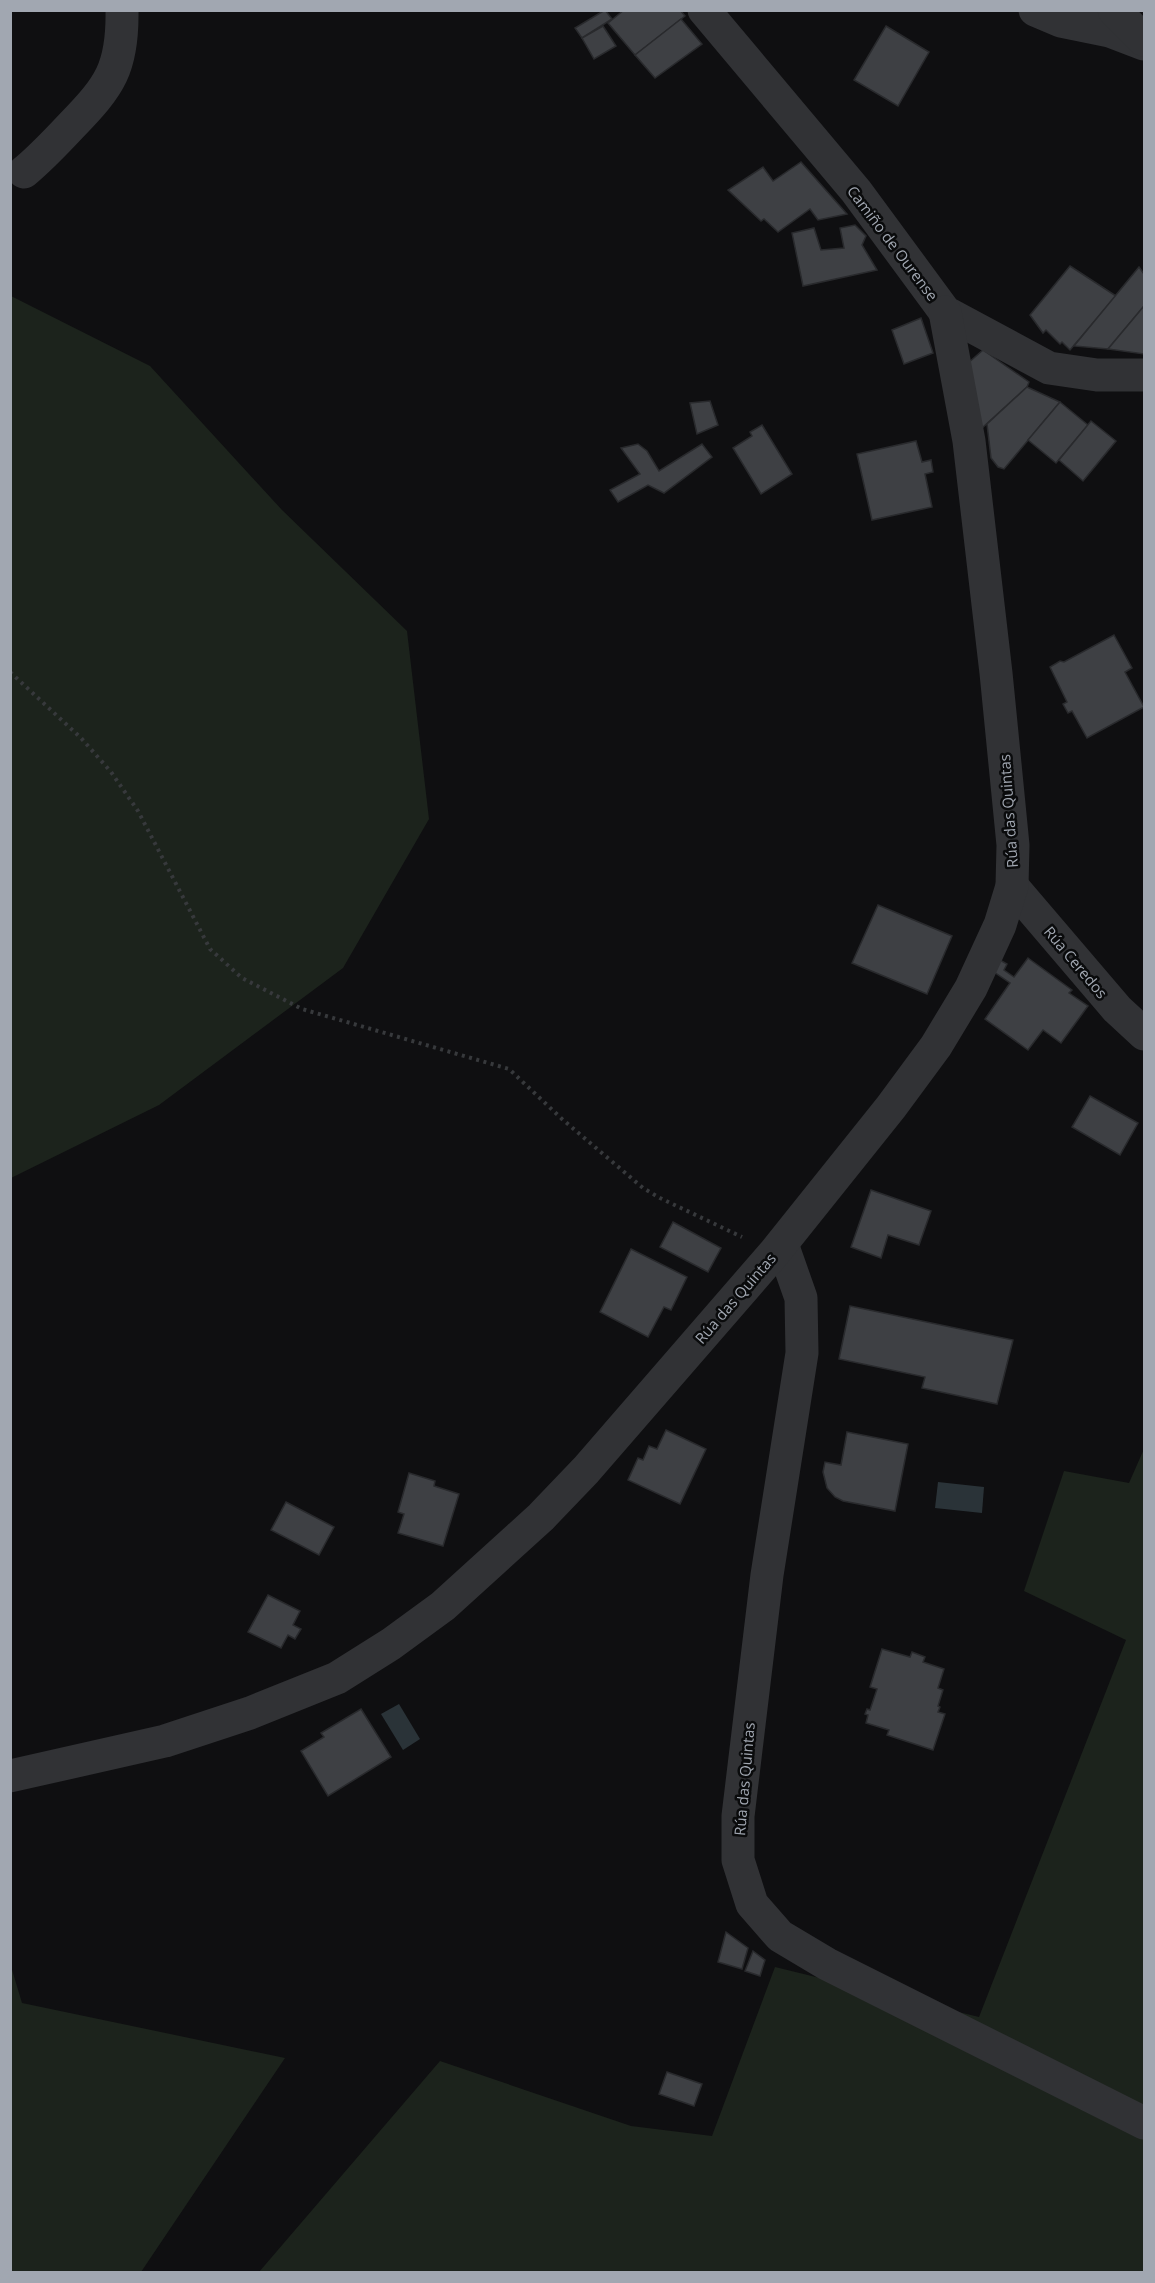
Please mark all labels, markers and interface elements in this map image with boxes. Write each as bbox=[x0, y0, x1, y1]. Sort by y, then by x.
street label: Camiño de Ourense bbox=[843, 181, 943, 305]
street label: Rúa das Quintas bbox=[994, 753, 1022, 869]
street label: Rúa Ceredos bbox=[1040, 922, 1112, 1002]
street label: Rúa das Quintas bbox=[690, 1248, 780, 1348]
street label: Rúa das Quintas bbox=[729, 1721, 759, 1837]

